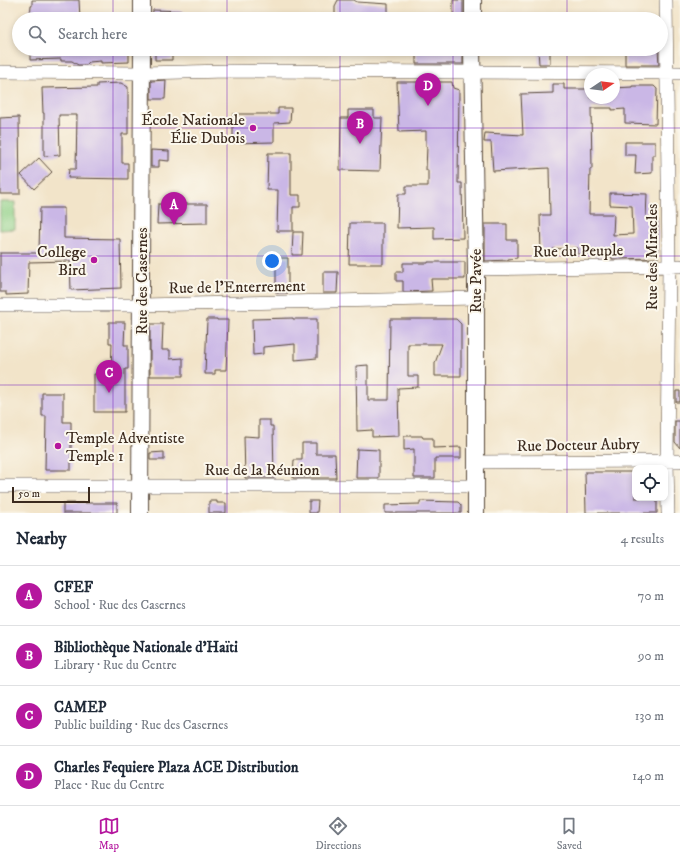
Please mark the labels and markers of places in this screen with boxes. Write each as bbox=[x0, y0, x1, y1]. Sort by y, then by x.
pin: D bbox=[415, 73, 441, 106]
place label: École Nationale Élie Dubois bbox=[141, 110, 245, 148]
pin: B bbox=[347, 111, 373, 144]
marker: École Nationale Élie Dubois bbox=[248, 123, 258, 133]
pin: A bbox=[161, 192, 187, 225]
place label: College Bird bbox=[37, 242, 86, 280]
marker: College Bird bbox=[89, 255, 99, 265]
pin: C bbox=[96, 360, 122, 393]
place label: Temple Adventiste Temple 1 bbox=[66, 428, 185, 466]
marker: Temple Adventiste Temple 1 bbox=[53, 441, 63, 451]

